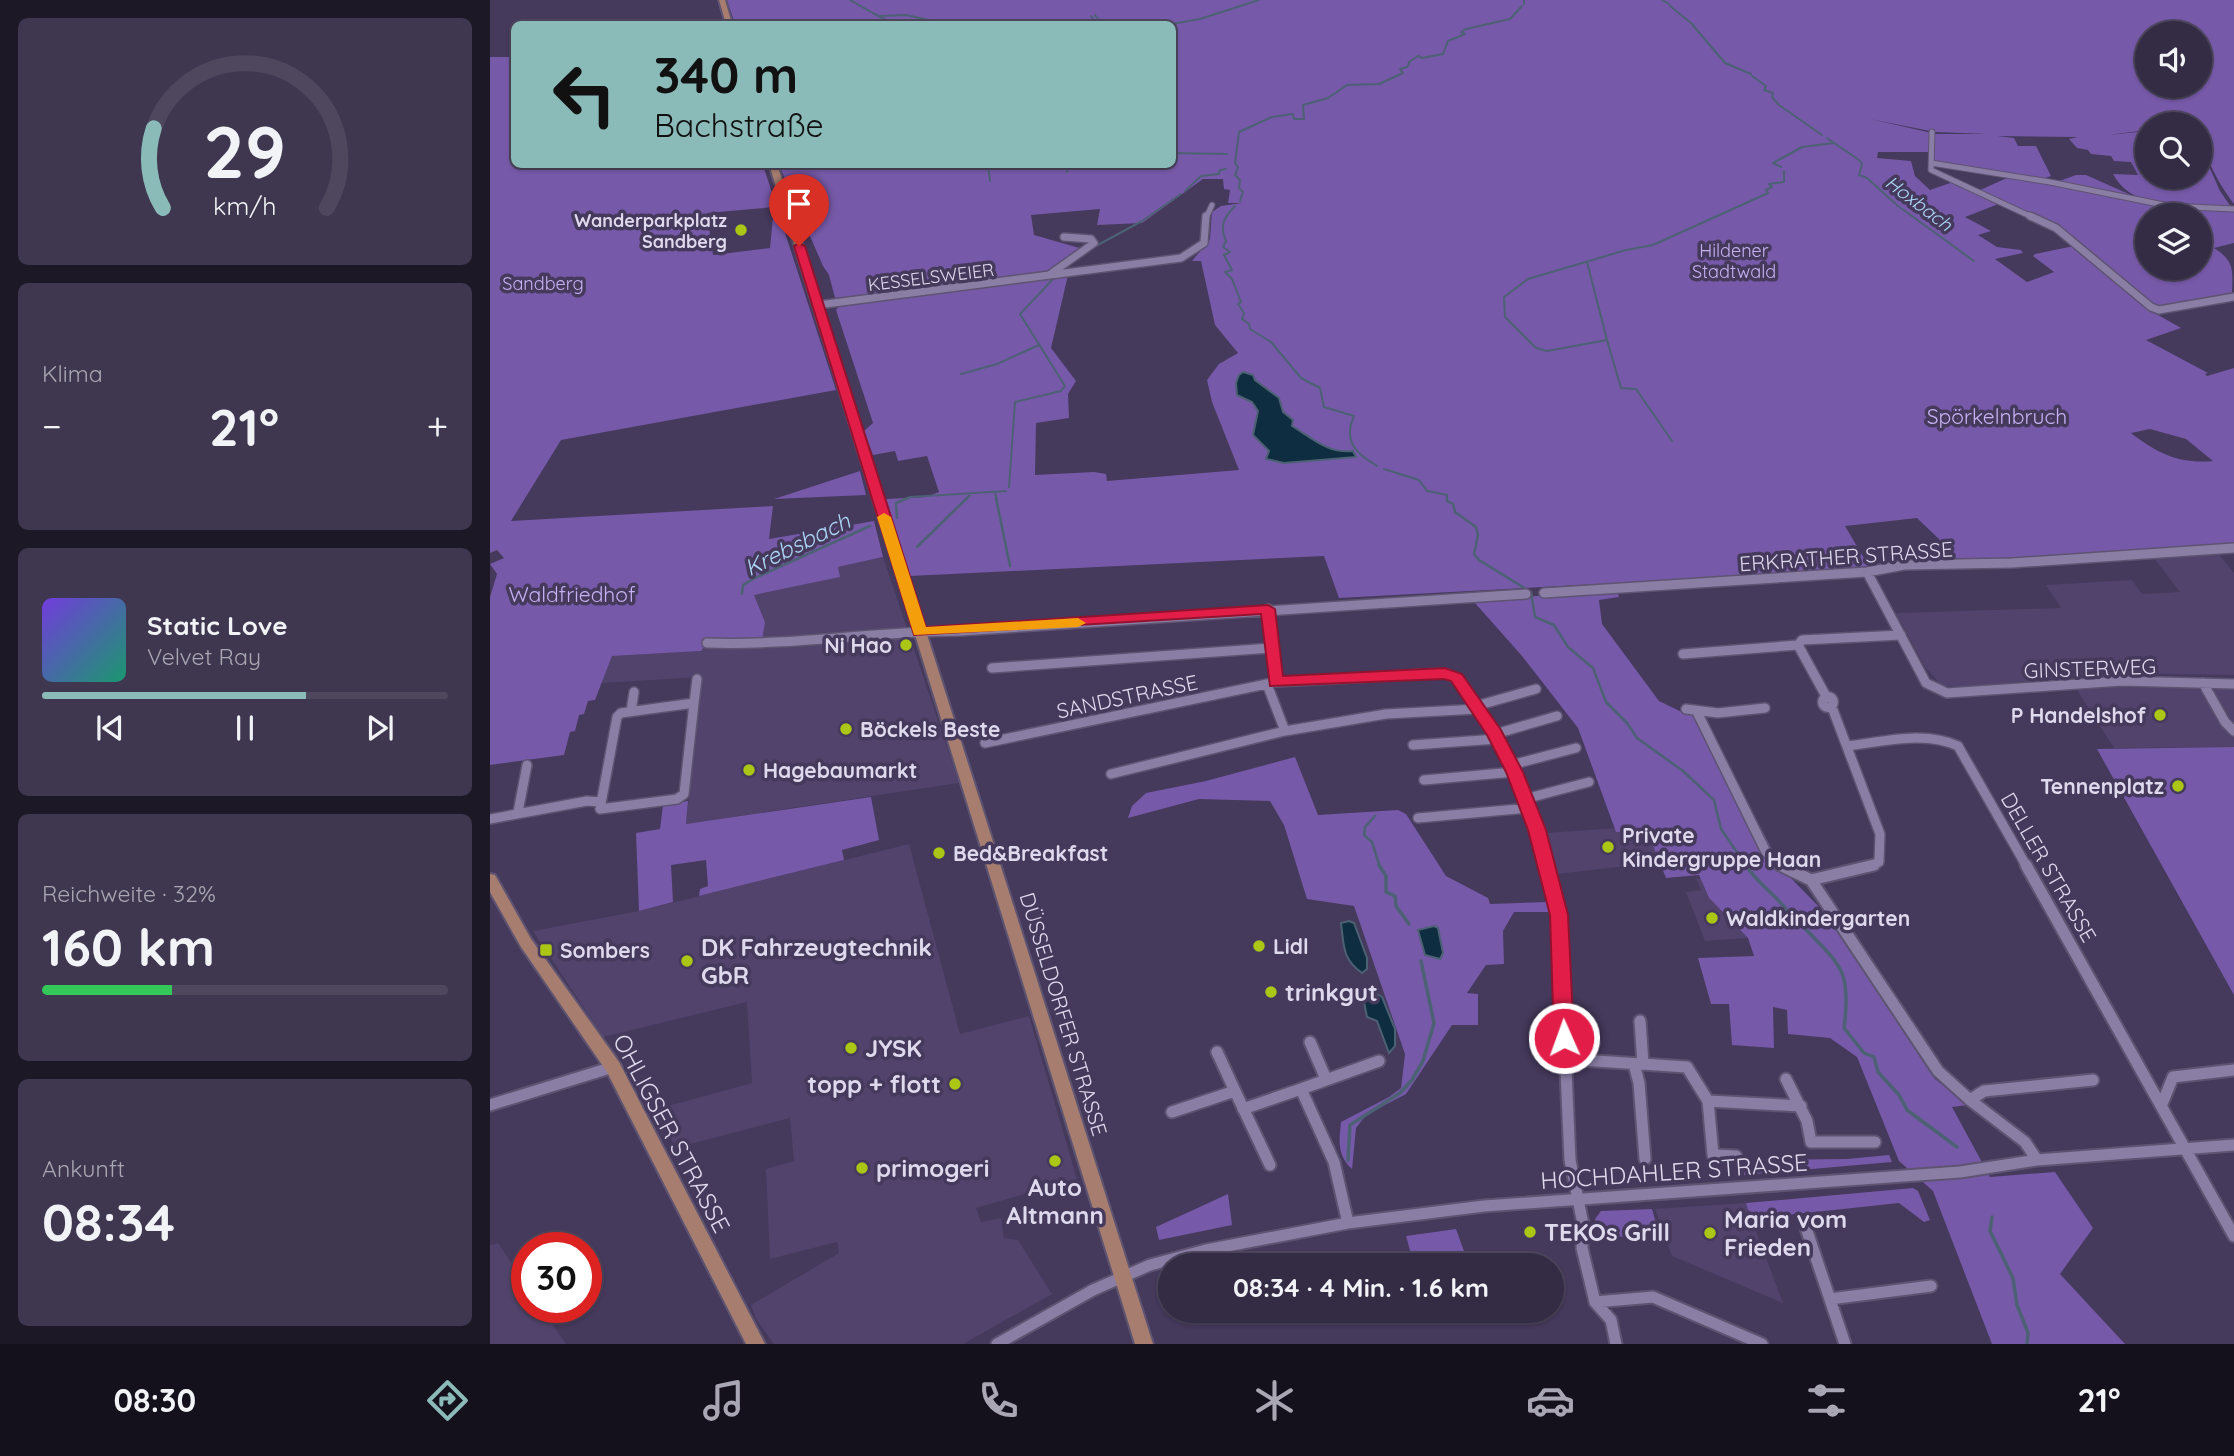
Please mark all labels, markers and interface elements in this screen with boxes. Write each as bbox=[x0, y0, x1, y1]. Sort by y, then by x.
map controls bbox=[2135, 21, 2212, 280]
button: sound bbox=[2135, 21, 2212, 98]
text: 340 m bbox=[654, 44, 798, 105]
icon: left bbox=[539, 49, 630, 140]
text: 29 bbox=[204, 105, 286, 196]
text: Bachstraße bbox=[654, 105, 824, 145]
button: search bbox=[2135, 112, 2212, 189]
water label: Hoxbach bbox=[1881, 170, 1958, 237]
pin bbox=[769, 174, 829, 246]
icon: arrive bbox=[780, 185, 818, 223]
text: km/h bbox=[213, 189, 277, 220]
button: layers bbox=[2135, 203, 2212, 280]
place label: Wanderparkplatz Sandberg bbox=[574, 209, 727, 253]
marker: Wanderparkplatz Sandberg bbox=[733, 222, 749, 238]
park label: Hildener Stadtwald bbox=[1692, 239, 1776, 283]
street label: KESSELSWEIER bbox=[867, 258, 995, 296]
park label: Sandberg bbox=[502, 272, 584, 295]
text: Klima bbox=[42, 359, 103, 388]
text: 21° bbox=[209, 394, 279, 459]
text: − bbox=[42, 402, 62, 450]
text: + bbox=[427, 402, 448, 450]
park label: Spörkelnbruch bbox=[1927, 403, 2067, 429]
water label: Krebsbach bbox=[739, 506, 856, 582]
street label: ERKRATHER STRASSE bbox=[1738, 536, 1954, 576]
park label: Waldfriedhof bbox=[508, 581, 636, 607]
text: Static Love bbox=[147, 609, 288, 642]
place label: Ni Hao bbox=[824, 632, 892, 658]
marker: Ni Hao bbox=[898, 637, 914, 653]
text: Velvet Ray bbox=[147, 642, 261, 671]
street label: GINSTERWEG bbox=[2023, 653, 2157, 683]
street label: SANDSTRASSE bbox=[1054, 668, 1200, 724]
place label: P Handelshof bbox=[2011, 702, 2147, 728]
marker: P Handelshof bbox=[2152, 707, 2168, 723]
icon: previous bbox=[91, 709, 129, 747]
icon: pause bbox=[226, 709, 264, 747]
icon: next bbox=[361, 709, 399, 747]
place label: Böckels Beste bbox=[860, 716, 1000, 742]
marker: Böckels Beste bbox=[838, 721, 854, 737]
place label: Hagebaumarkt bbox=[763, 757, 917, 783]
marker: Hagebaumarkt bbox=[741, 762, 757, 778]
place label: Tennenplatz bbox=[2040, 773, 2164, 799]
marker: Tennenplatz bbox=[2170, 778, 2186, 794]
street label: DELLER STRASSE bbox=[1996, 787, 2102, 947]
place label: Private Kindergruppe Haan bbox=[1622, 822, 1821, 872]
marker: Private Kindergruppe Haan bbox=[1600, 839, 1616, 855]
place label: Bed&Breakfast bbox=[953, 840, 1108, 866]
marker: Bed&Breakfast bbox=[931, 845, 947, 861]
text: Reichweite · 32% bbox=[42, 879, 216, 908]
street label: DÜSSELDORFER STRASSE bbox=[1015, 889, 1113, 1139]
place label: Waldkindergarten bbox=[1726, 905, 1910, 931]
marker: Waldkindergarten bbox=[1704, 910, 1720, 926]
text: 160 km bbox=[42, 914, 215, 979]
place label: DK Fahrzeugtechnik GbR bbox=[701, 932, 932, 990]
place label: Lidl bbox=[1273, 933, 1309, 959]
place label: Sombers bbox=[560, 937, 650, 963]
marker: Lidl bbox=[1251, 938, 1267, 954]
marker: Sombers bbox=[538, 942, 554, 958]
marker: DK Fahrzeugtechnik GbR bbox=[679, 953, 695, 969]
place label: trinkgut bbox=[1285, 977, 1378, 1007]
marker: trinkgut bbox=[1263, 984, 1279, 1000]
position arrow bbox=[1527, 1001, 1601, 1075]
street label: OHLIGSER STRASSE bbox=[607, 1028, 737, 1238]
place label: JYSK bbox=[865, 1033, 922, 1063]
marker: JYSK bbox=[843, 1040, 859, 1056]
place label: topp + flott bbox=[807, 1069, 941, 1099]
marker: topp + flott bbox=[947, 1076, 963, 1092]
street label: HOCHDAHLER STRASSE bbox=[1539, 1147, 1809, 1195]
place label: primogeri bbox=[876, 1153, 989, 1183]
marker: Auto Altmann bbox=[1047, 1153, 1063, 1169]
text: Ankunft bbox=[42, 1154, 125, 1183]
marker: primogeri bbox=[854, 1160, 870, 1176]
place label: Auto Altmann bbox=[1006, 1172, 1104, 1230]
text: 08:34 bbox=[42, 1189, 175, 1254]
place label: Maria vom Frieden bbox=[1724, 1204, 1847, 1262]
place label: TEKOs Grill bbox=[1544, 1217, 1670, 1247]
marker: TEKOs Grill bbox=[1522, 1224, 1538, 1240]
marker: Maria vom Frieden bbox=[1702, 1225, 1718, 1241]
speed limit sign: 30 bbox=[511, 1232, 602, 1323]
text: 08:34 · 4 Min. · 1.6 km bbox=[1233, 1271, 1489, 1304]
icon: directions bbox=[423, 1376, 472, 1425]
icon: music bbox=[699, 1376, 748, 1425]
icon: phone bbox=[974, 1376, 1023, 1425]
icon: climate bbox=[1250, 1376, 1299, 1425]
icon: car bbox=[1526, 1376, 1575, 1425]
icon: filters bbox=[1802, 1376, 1851, 1425]
text: 08:30 bbox=[113, 1380, 196, 1420]
text: 21° bbox=[2077, 1380, 2121, 1420]

